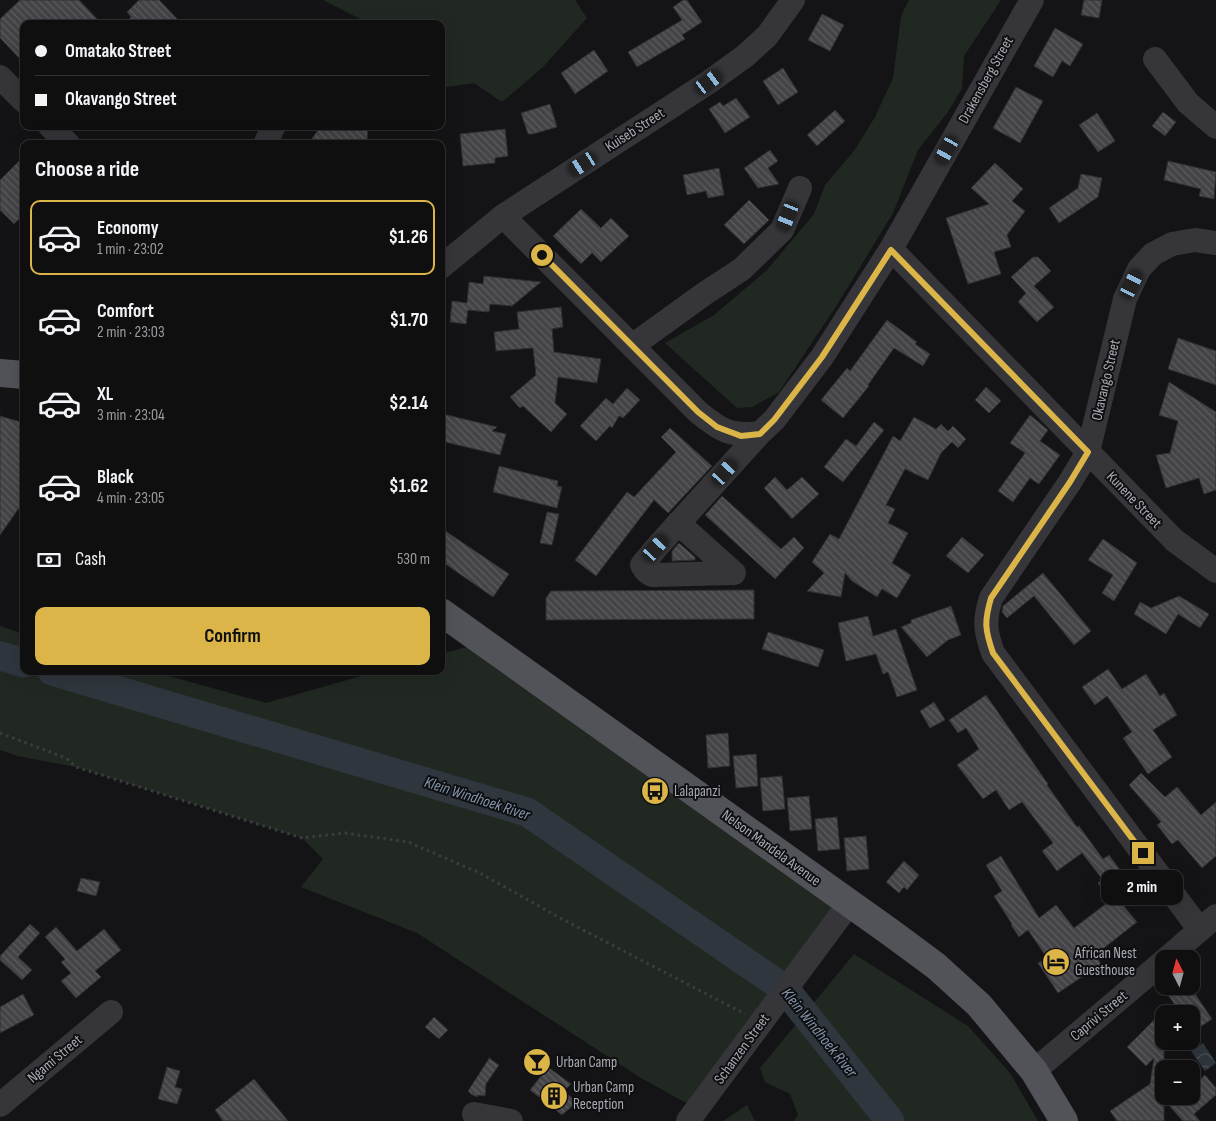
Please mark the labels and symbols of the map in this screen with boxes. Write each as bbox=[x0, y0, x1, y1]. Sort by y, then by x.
street label: Drakensberg Street bbox=[954, 33, 1018, 127]
car bbox=[692, 67, 725, 97]
street label: Kuiseb Street bbox=[602, 103, 669, 156]
car bbox=[933, 133, 960, 167]
car bbox=[566, 150, 599, 178]
car bbox=[775, 199, 800, 233]
route start bbox=[531, 244, 553, 266]
car bbox=[1118, 267, 1145, 301]
street label: Okavango Street bbox=[1087, 337, 1125, 422]
car bbox=[709, 456, 740, 488]
street label: Kunene Street bbox=[1102, 468, 1166, 533]
car bbox=[640, 532, 671, 564]
water label: Klein Windhoek River bbox=[422, 773, 532, 825]
bus stop icon: Lalapanzi bbox=[640, 776, 670, 806]
place label: Lalapanzi bbox=[674, 782, 721, 801]
street label: Nelson Mandela Avenue bbox=[718, 806, 824, 890]
route end bbox=[1132, 842, 1154, 864]
callout: 2 min bbox=[1102, 870, 1184, 906]
place label: African Nest Guesthouse bbox=[1074, 944, 1137, 980]
hotel icon: African Nest Guesthouse bbox=[1041, 947, 1071, 977]
north arrow bbox=[1155, 950, 1200, 995]
water label: Klein Windhoek River bbox=[777, 984, 861, 1082]
street label: Caprivi Street bbox=[1067, 986, 1132, 1045]
street label: Schanzen Street bbox=[710, 1010, 774, 1088]
street label: Ngami Street bbox=[24, 1030, 87, 1087]
bar icon: Urban Camp bbox=[522, 1047, 552, 1077]
place label: Urban Camp bbox=[556, 1053, 617, 1072]
place label: Urban Camp Reception bbox=[573, 1078, 634, 1114]
building icon: Urban Camp Reception bbox=[539, 1081, 569, 1111]

